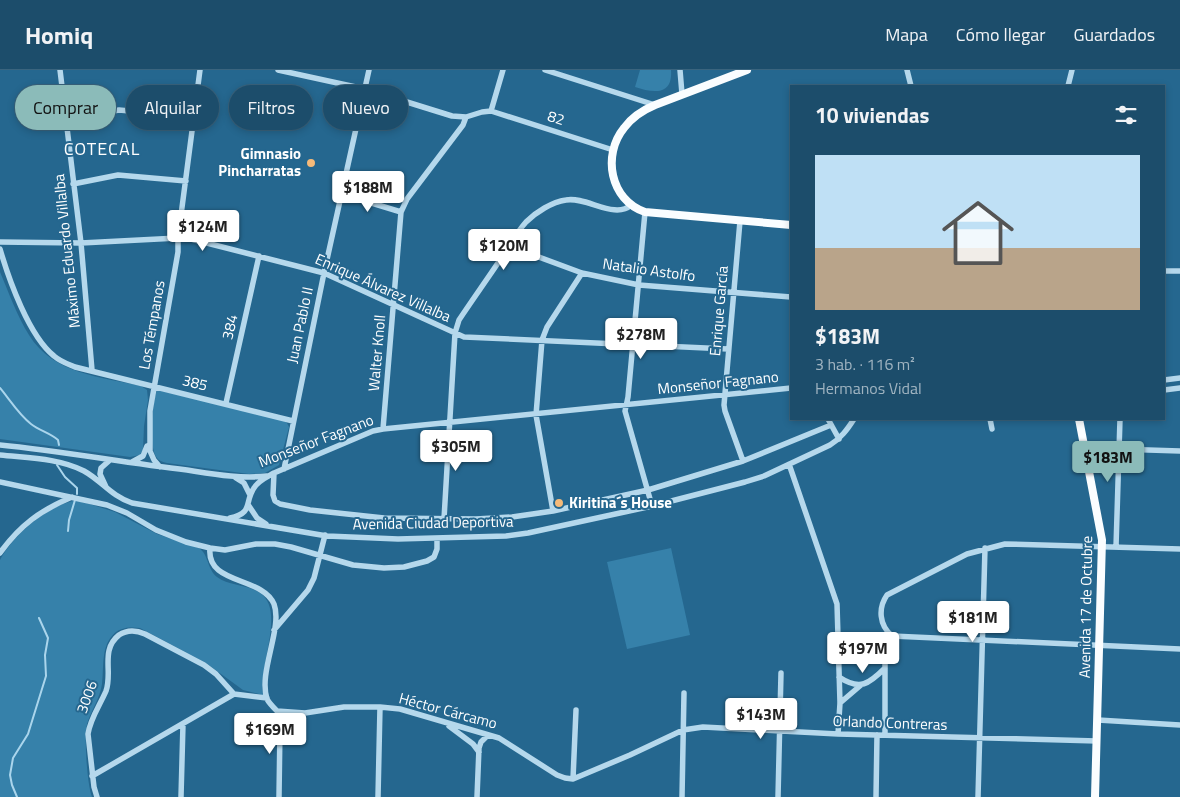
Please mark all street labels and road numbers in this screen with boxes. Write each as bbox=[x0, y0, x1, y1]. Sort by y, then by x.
street label: 82 bbox=[545, 104, 568, 131]
street label: Máximo Eduardo Villalba bbox=[47, 172, 86, 329]
street label: Enrique Álvarez Villalba bbox=[312, 247, 455, 328]
street label: Natalio Astolfo bbox=[601, 252, 697, 287]
street label: Enrique García bbox=[703, 264, 734, 357]
street label: Los Témpanos bbox=[132, 278, 171, 371]
street label: Juan Pablo II bbox=[280, 285, 319, 365]
street label: 384 bbox=[215, 312, 244, 342]
street label: Walter Knoll bbox=[362, 314, 391, 392]
street label: Monseñor Fagnano bbox=[656, 365, 780, 400]
street label: 385 bbox=[180, 368, 210, 397]
street label: Monseñor Fagnano bbox=[255, 408, 377, 473]
street label: Avenida Ciudad Deportiva bbox=[352, 510, 514, 535]
street label: Avenida 17 de Octubre bbox=[1073, 536, 1098, 678]
street label: 3006 bbox=[70, 677, 103, 717]
street label: Héctor Cárcamo bbox=[396, 686, 500, 735]
street label: Orlando Contreras bbox=[832, 709, 948, 736]

